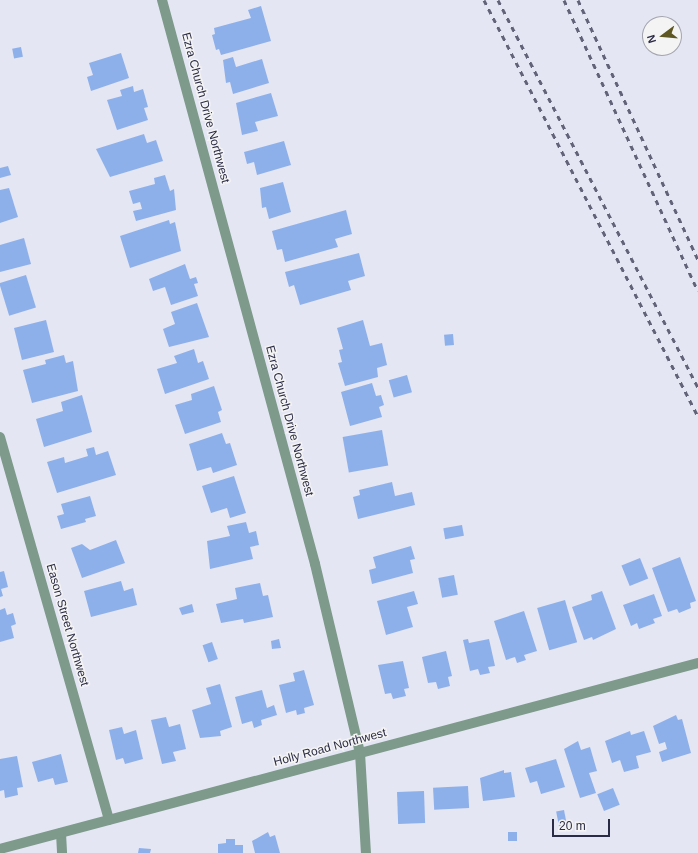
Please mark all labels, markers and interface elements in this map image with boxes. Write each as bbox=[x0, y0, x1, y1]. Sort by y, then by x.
north arrow bbox=[642, 16, 682, 56]
street label: Ezra Church Drive Northwest bbox=[178, 31, 232, 185]
text: N bbox=[645, 34, 658, 45]
street label: Ezra Church Drive Northwest bbox=[262, 344, 316, 498]
street label: Eason Street Northwest bbox=[43, 562, 91, 688]
street label: Holly Road Northwest bbox=[272, 726, 388, 770]
scale bar bbox=[554, 811, 612, 837]
text: 20 m bbox=[559, 819, 586, 833]

